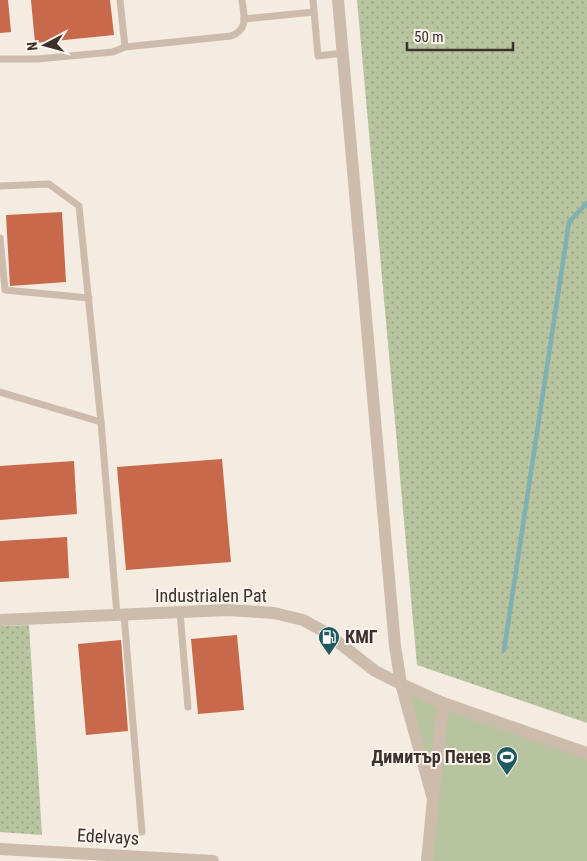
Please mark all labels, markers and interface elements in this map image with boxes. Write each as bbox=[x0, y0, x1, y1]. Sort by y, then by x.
north arrow bbox=[20, 20, 70, 70]
scale bar bbox=[407, 20, 513, 52]
text: 50 m bbox=[414, 28, 444, 46]
text: N bbox=[24, 41, 40, 51]
street label: Industrialen Pat bbox=[155, 585, 267, 606]
fuel station icon: КМГ bbox=[317, 625, 341, 656]
place label: КМГ bbox=[345, 626, 378, 647]
sports icon: Димитър Пенев bbox=[495, 745, 519, 776]
place label: Димитър Пенев bbox=[371, 746, 491, 767]
street label: Edelvays bbox=[76, 824, 140, 849]

